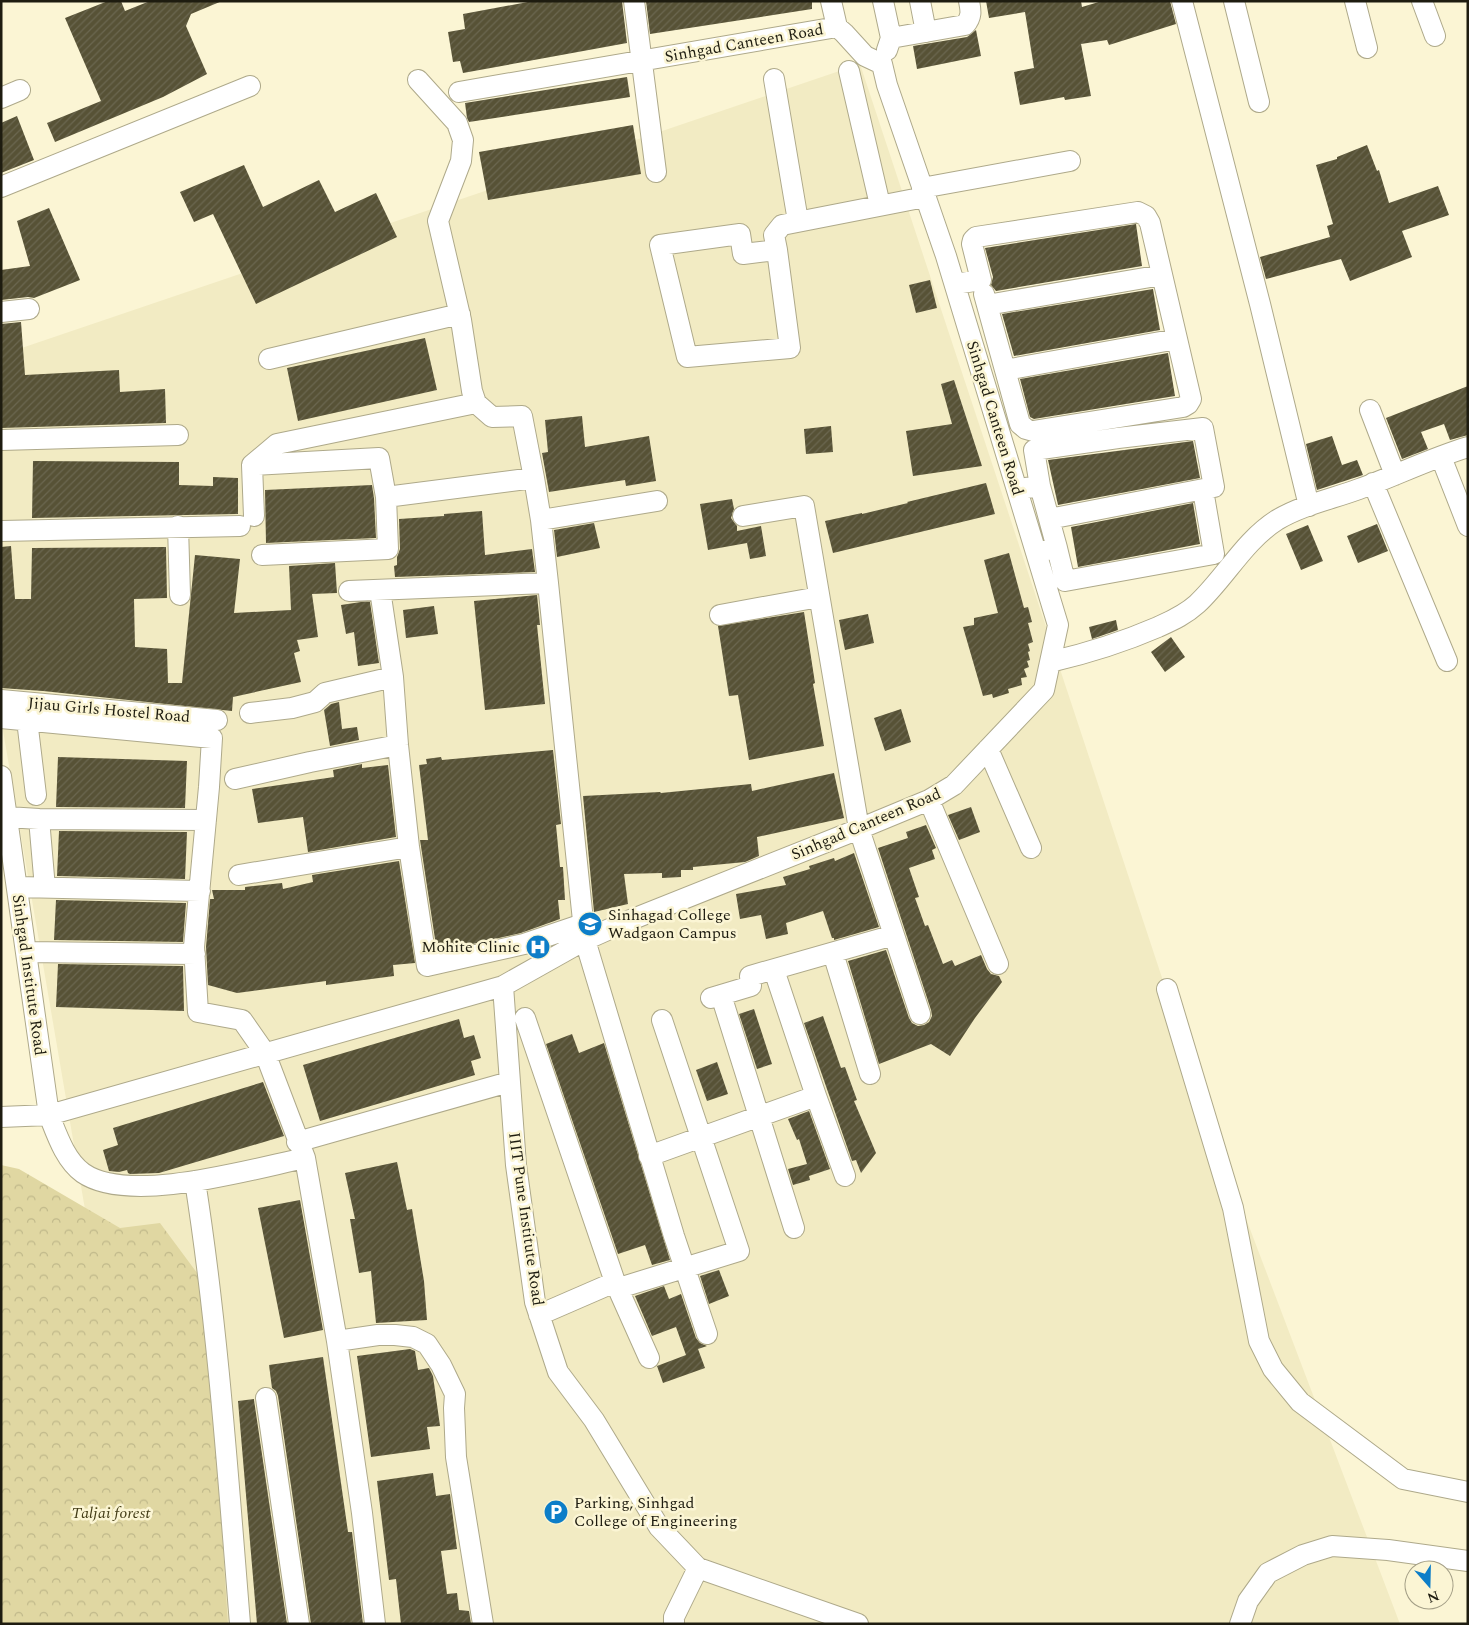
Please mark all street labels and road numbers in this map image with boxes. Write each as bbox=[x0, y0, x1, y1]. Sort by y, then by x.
street label: Sinhgad Canteen Road bbox=[663, 17, 825, 69]
street label: Sinhgad Canteen Road bbox=[960, 338, 1030, 498]
street label: Jijau Girls Hostel Road bbox=[27, 691, 191, 729]
street label: Sinhgad Canteen Road bbox=[787, 782, 945, 866]
street label: Sinhgad Institute Road bbox=[6, 893, 52, 1057]
street label: IIIT Pune Institute Road bbox=[502, 1131, 550, 1307]

